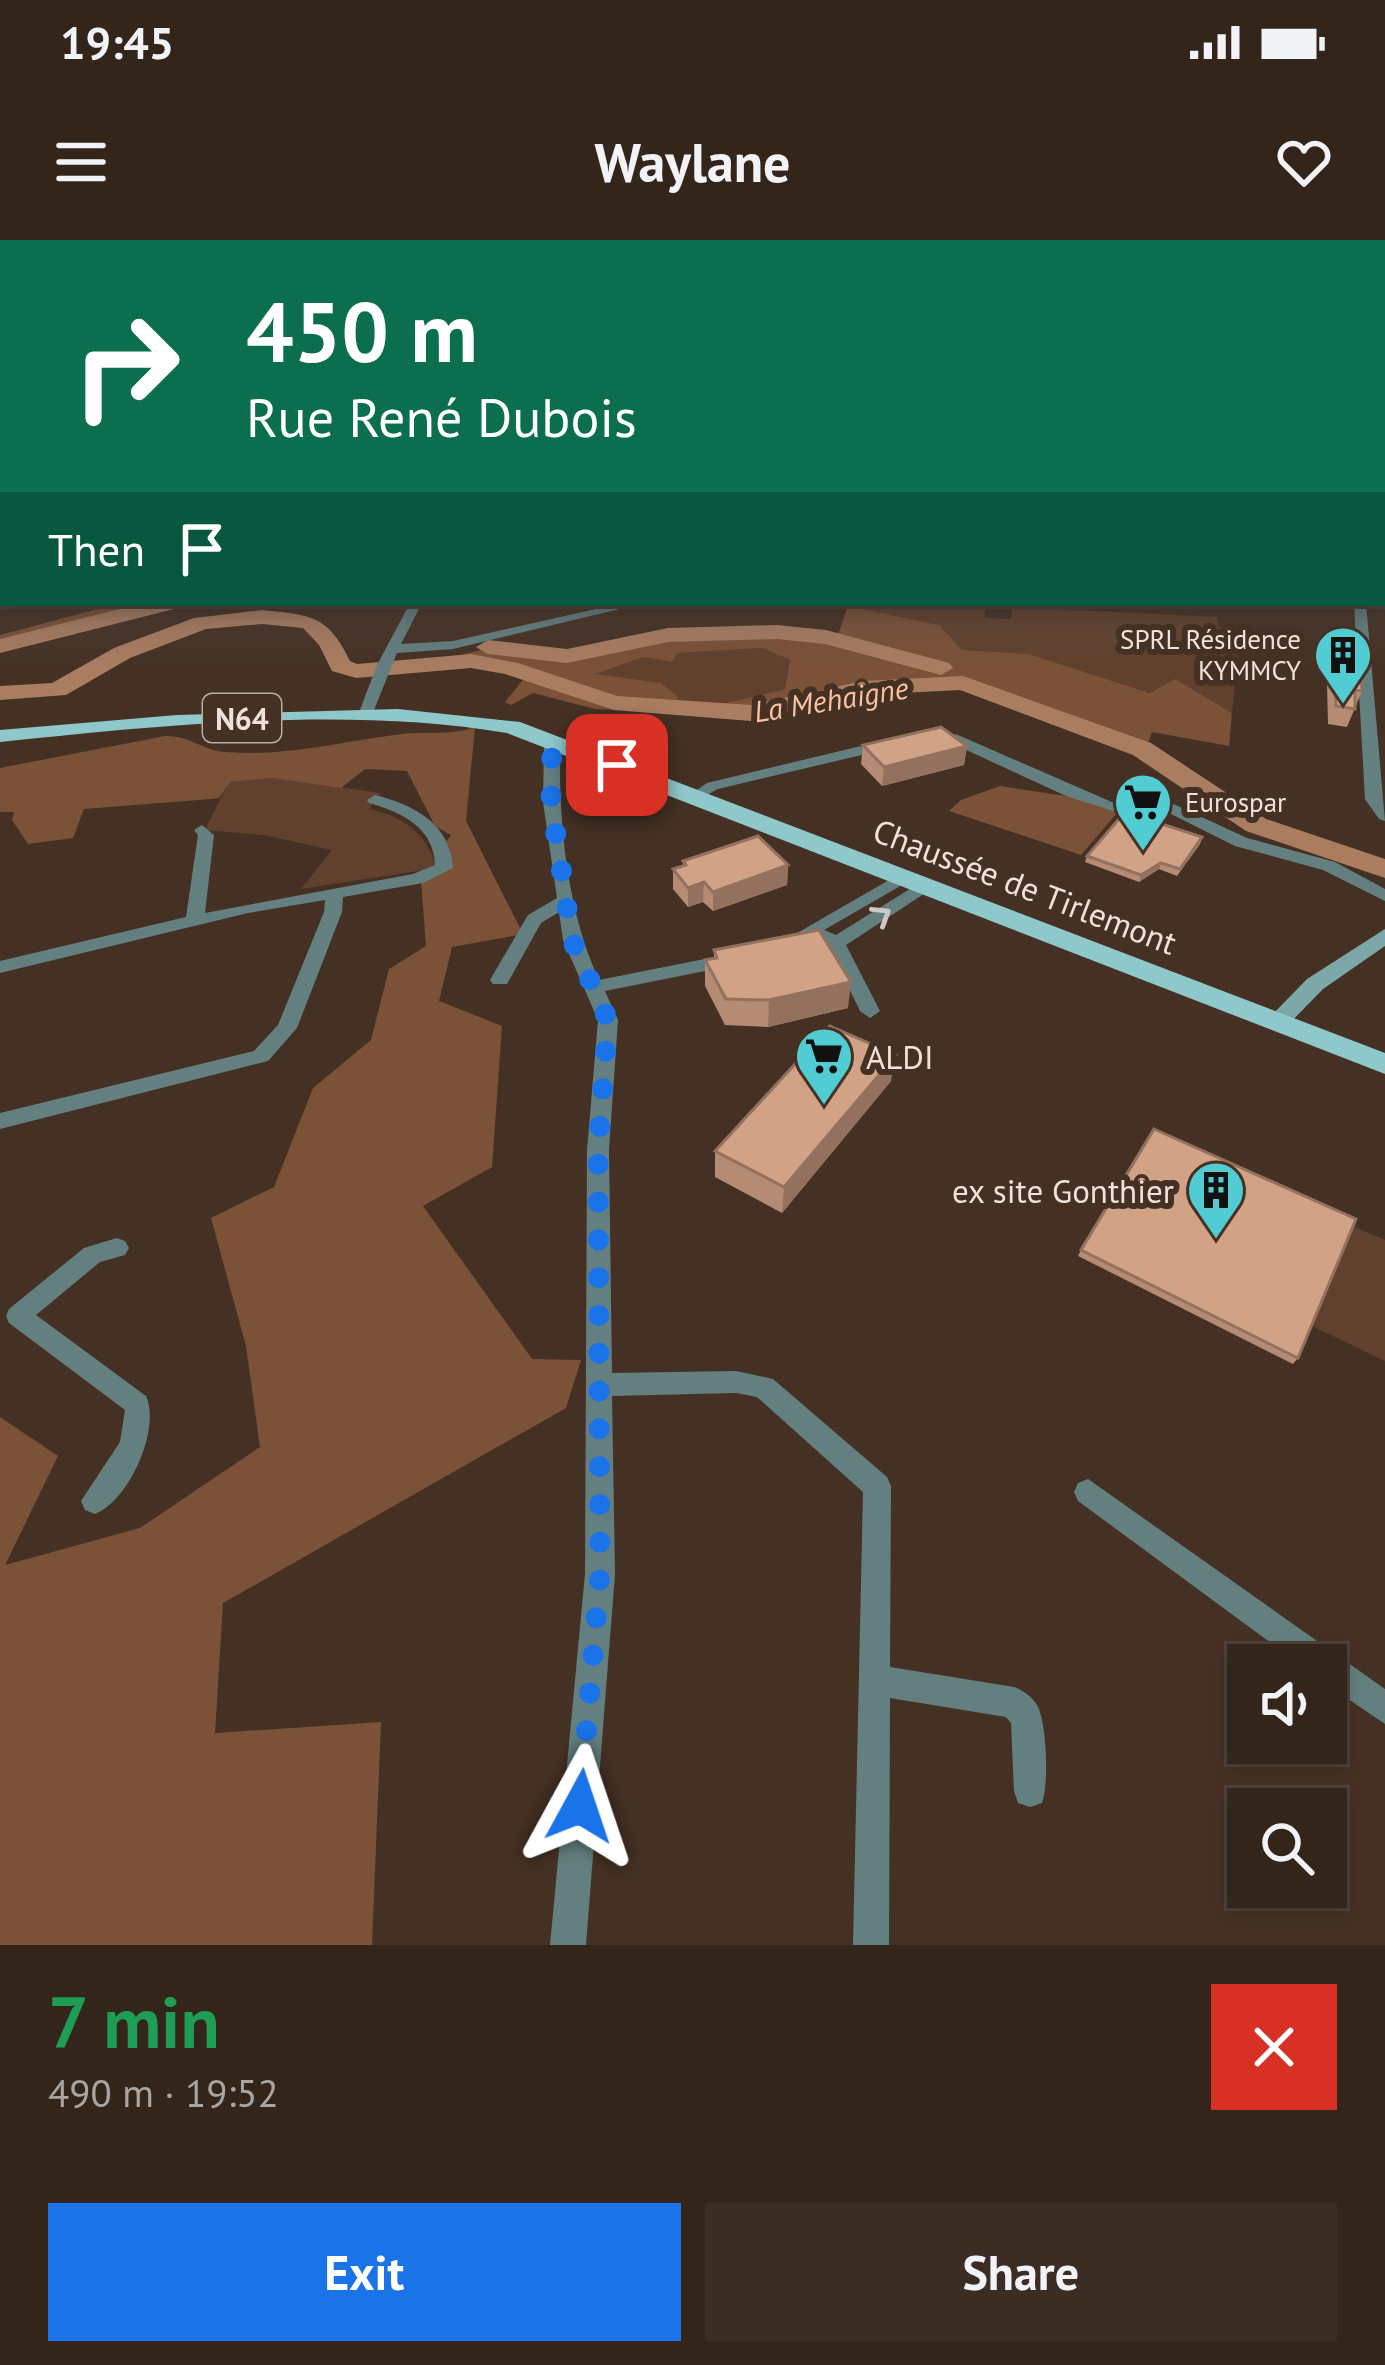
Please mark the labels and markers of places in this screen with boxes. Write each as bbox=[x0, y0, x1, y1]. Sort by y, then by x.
place label: SPRL Résidence KYMMCY bbox=[1120, 622, 1301, 687]
building icon: SPRL Résidence KYMMCY bbox=[1312, 624, 1374, 706]
pin bbox=[566, 714, 668, 816]
supermarket icon: Eurospar bbox=[1112, 771, 1174, 853]
place label: Eurospar bbox=[1185, 785, 1286, 819]
supermarket icon: ALDI bbox=[793, 1025, 855, 1107]
place label: ALDI bbox=[866, 1035, 934, 1078]
building icon: ex site Gonthier bbox=[1185, 1159, 1247, 1241]
place label: ex site Gonthier bbox=[952, 1169, 1174, 1212]

